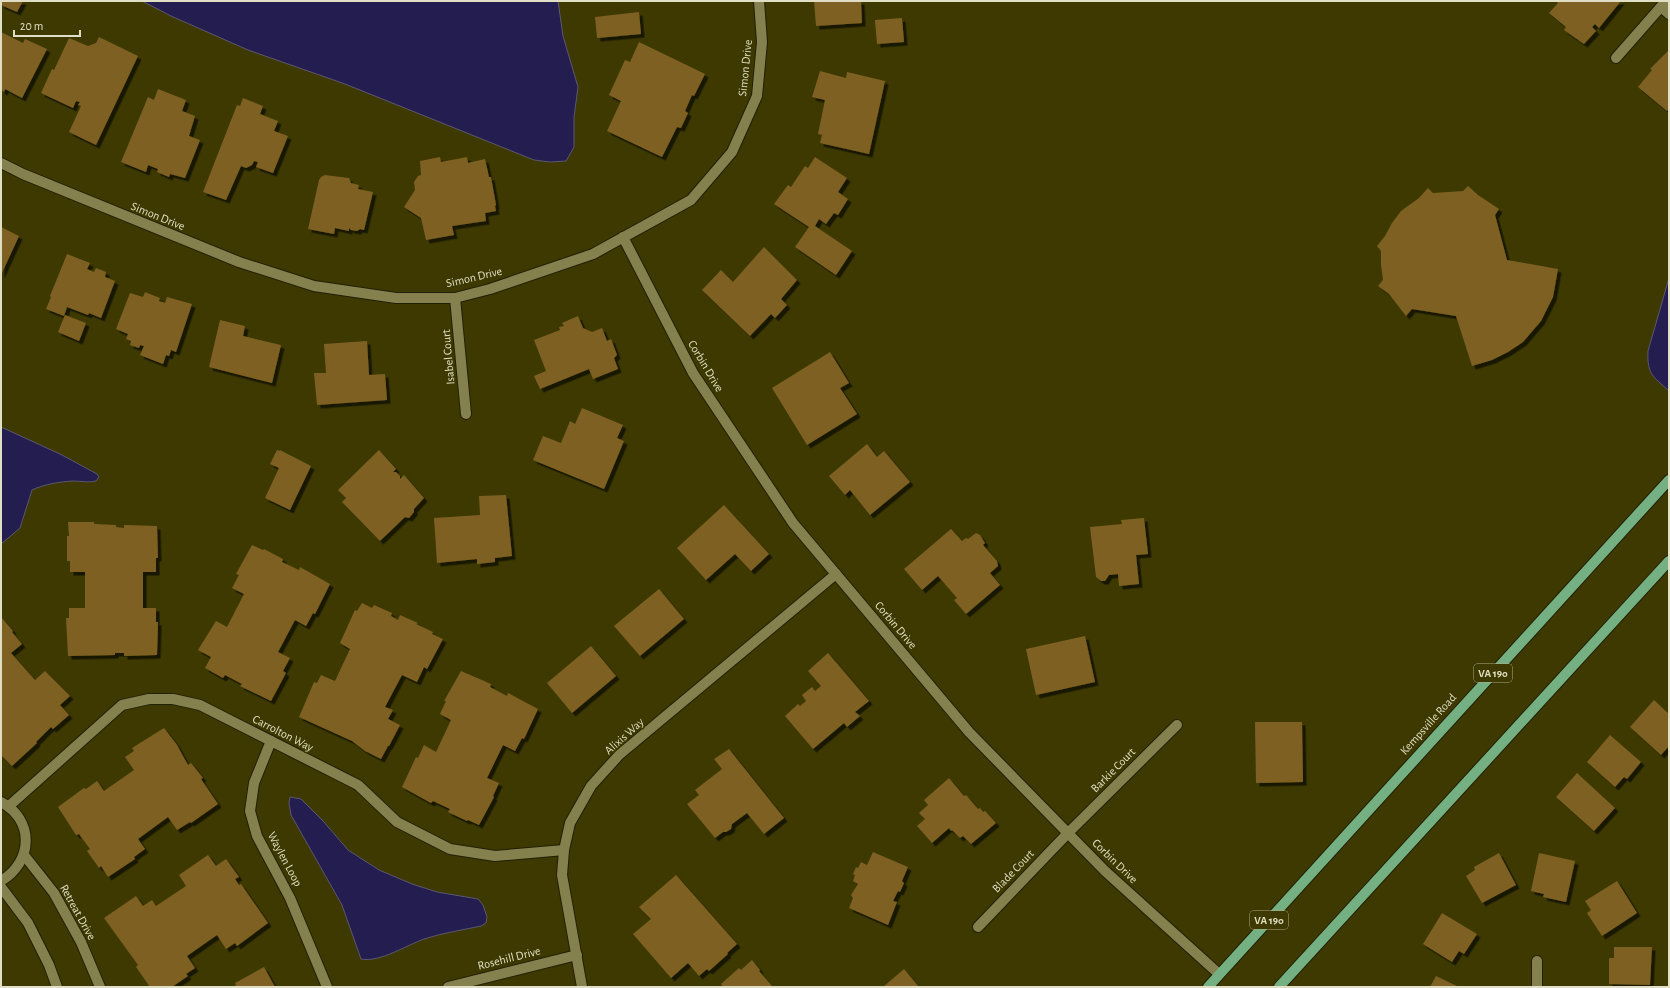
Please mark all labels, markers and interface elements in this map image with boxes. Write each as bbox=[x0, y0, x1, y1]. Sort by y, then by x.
scale bar bbox=[14, 12, 80, 38]
text: 20 m bbox=[20, 20, 43, 32]
street label: Simon Drive bbox=[736, 39, 754, 97]
street label: Simon Drive bbox=[129, 200, 187, 232]
street label: Simon Drive bbox=[445, 265, 503, 289]
street label: Isabel Court bbox=[440, 329, 456, 385]
street label: Corbin Drive bbox=[686, 338, 726, 394]
street label: Corbin Drive bbox=[873, 599, 919, 651]
road number: VA 190 bbox=[1474, 664, 1512, 682]
street label: Kempsville Road bbox=[1398, 691, 1458, 757]
street label: Carrolton Way bbox=[250, 713, 315, 754]
street label: Alixis Way bbox=[602, 716, 646, 757]
street label: Barkie Court bbox=[1089, 745, 1138, 794]
street label: Waylen Loop bbox=[265, 830, 304, 889]
street label: Corbin Drive bbox=[1090, 837, 1140, 885]
street label: Blade Court bbox=[990, 847, 1036, 895]
street label: Retreat Drive bbox=[58, 882, 98, 942]
road number: VA 190 bbox=[1250, 911, 1288, 929]
street label: Rosehill Drive bbox=[476, 944, 542, 972]

